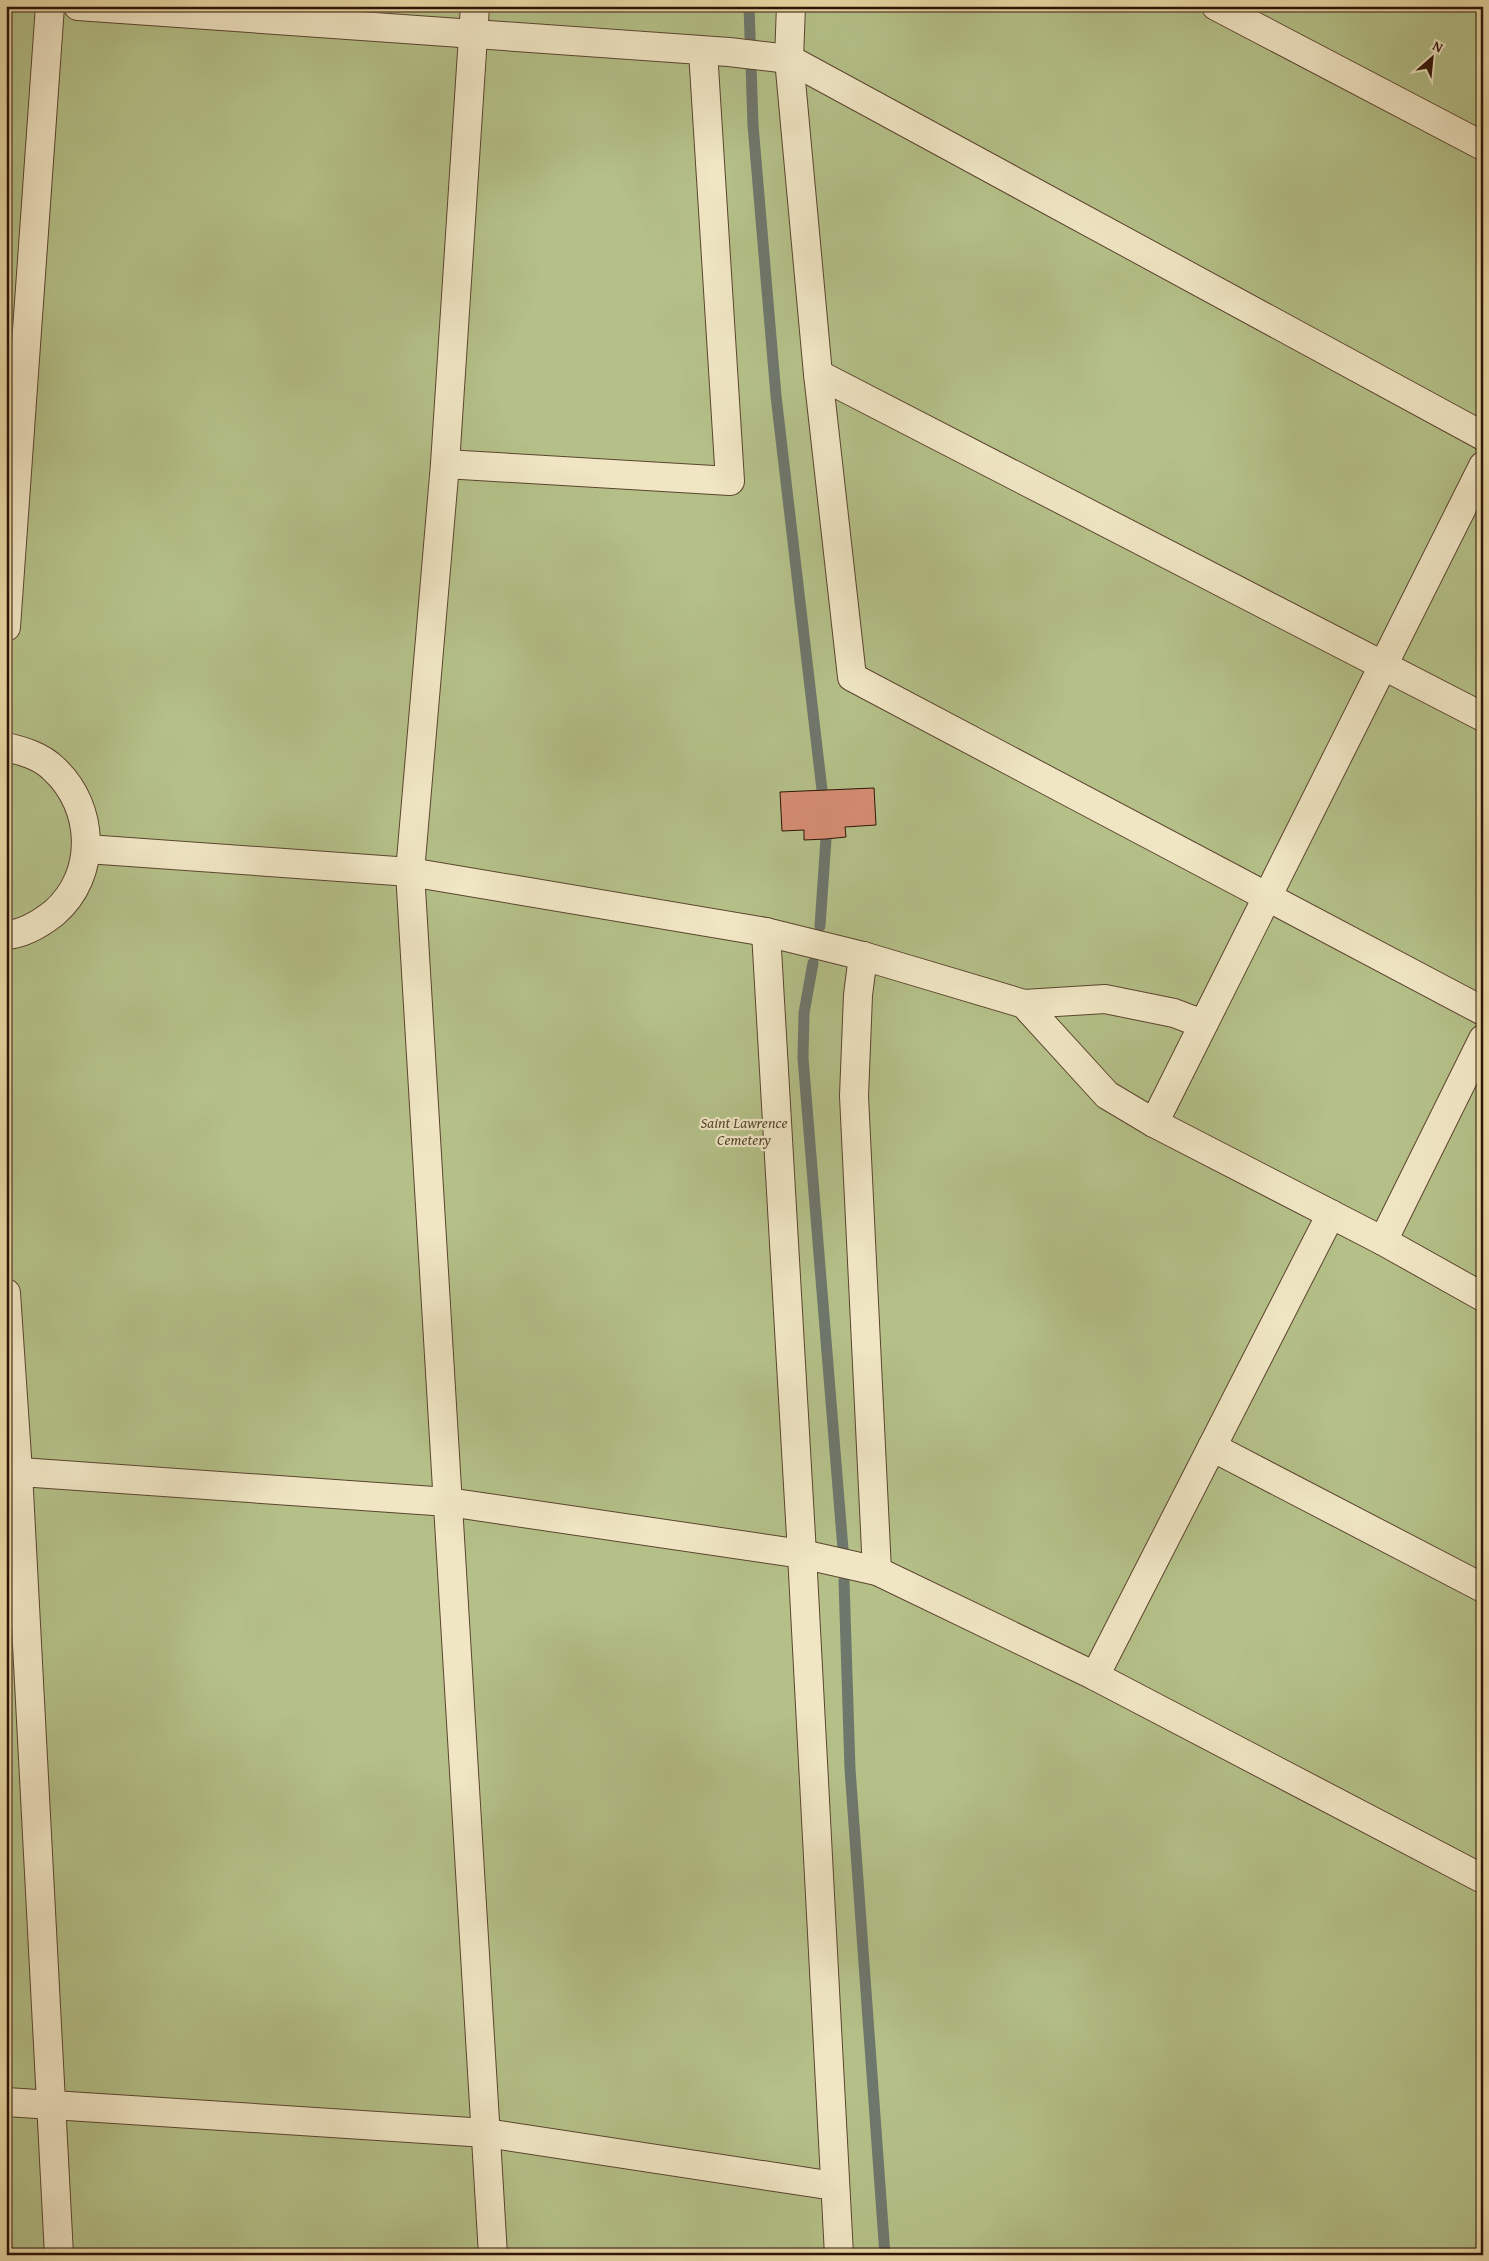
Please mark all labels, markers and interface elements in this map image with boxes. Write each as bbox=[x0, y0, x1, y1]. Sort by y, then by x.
north arrow bbox=[1406, 32, 1456, 82]
text: N bbox=[1429, 35, 1447, 58]
park label: Saint Lawrence Cemetery bbox=[700, 1112, 788, 1150]

